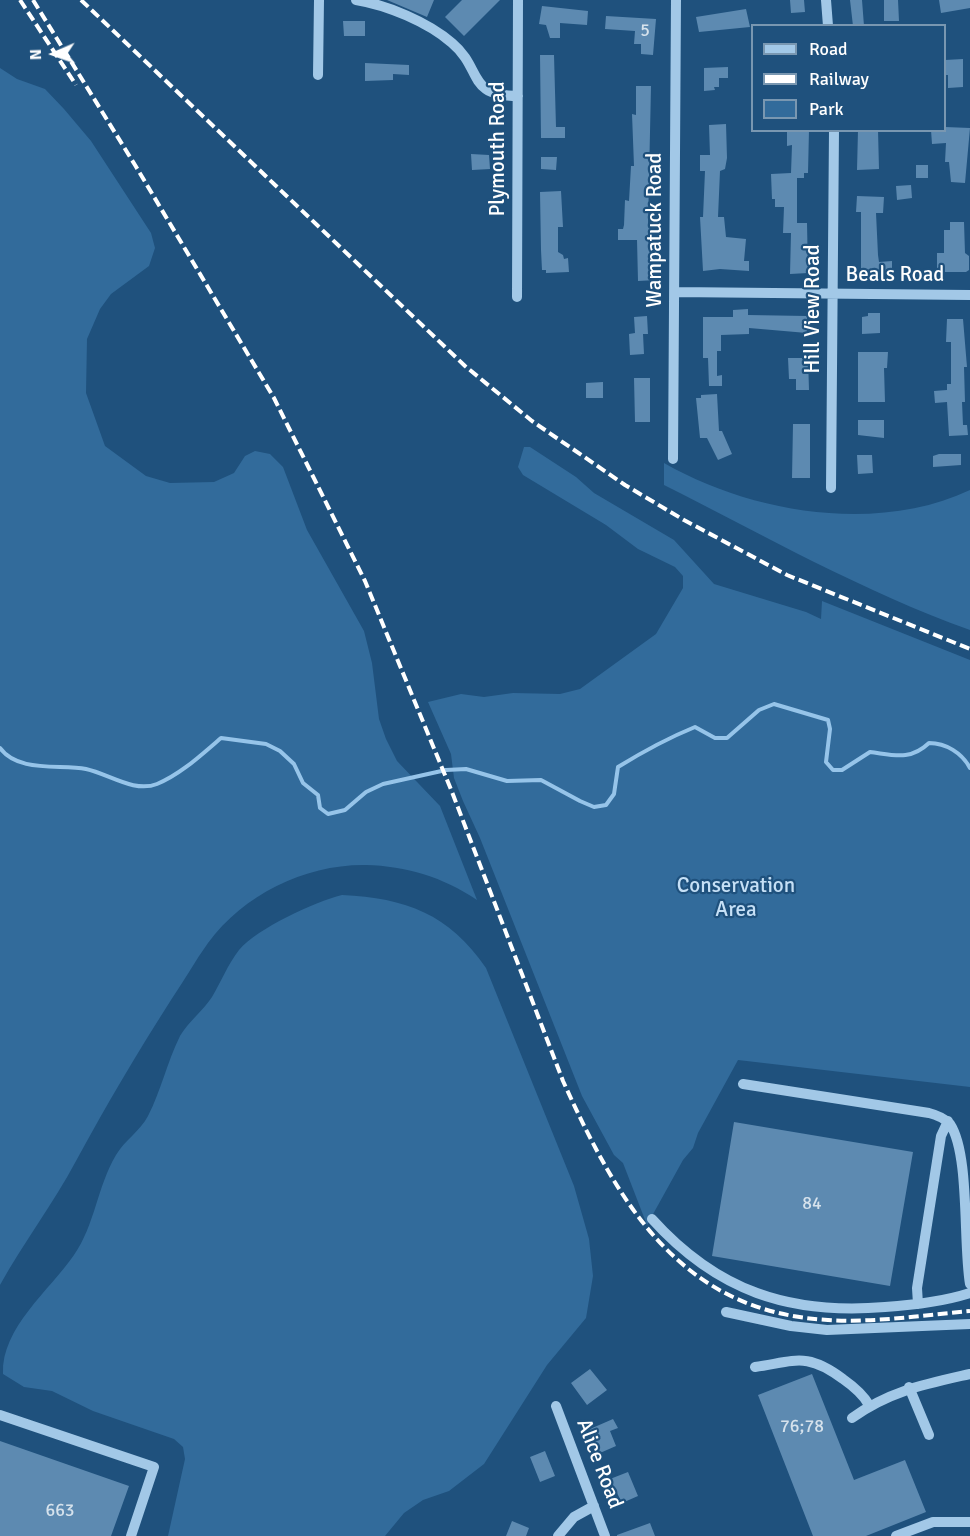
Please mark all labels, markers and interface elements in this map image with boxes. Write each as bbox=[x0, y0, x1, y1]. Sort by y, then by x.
house number: 5 bbox=[640, 20, 650, 42]
north arrow bbox=[24, 24, 84, 84]
legend bbox=[751, 24, 946, 132]
text: Road bbox=[809, 38, 848, 60]
text: N bbox=[26, 49, 46, 61]
text: Railway bbox=[809, 68, 869, 90]
street label: Plymouth Road bbox=[485, 81, 511, 217]
text: Park bbox=[809, 98, 844, 120]
street label: Wampatuck Road bbox=[642, 153, 668, 307]
street label: Hill View Road bbox=[800, 244, 826, 374]
street label: Beals Road bbox=[846, 262, 944, 288]
park label: Conservation Area bbox=[677, 873, 795, 923]
house number: 84 bbox=[802, 1193, 822, 1215]
street label: Alice Road bbox=[570, 1415, 628, 1513]
house number: 76;78 bbox=[780, 1416, 824, 1438]
house number: 663 bbox=[45, 1500, 75, 1522]

